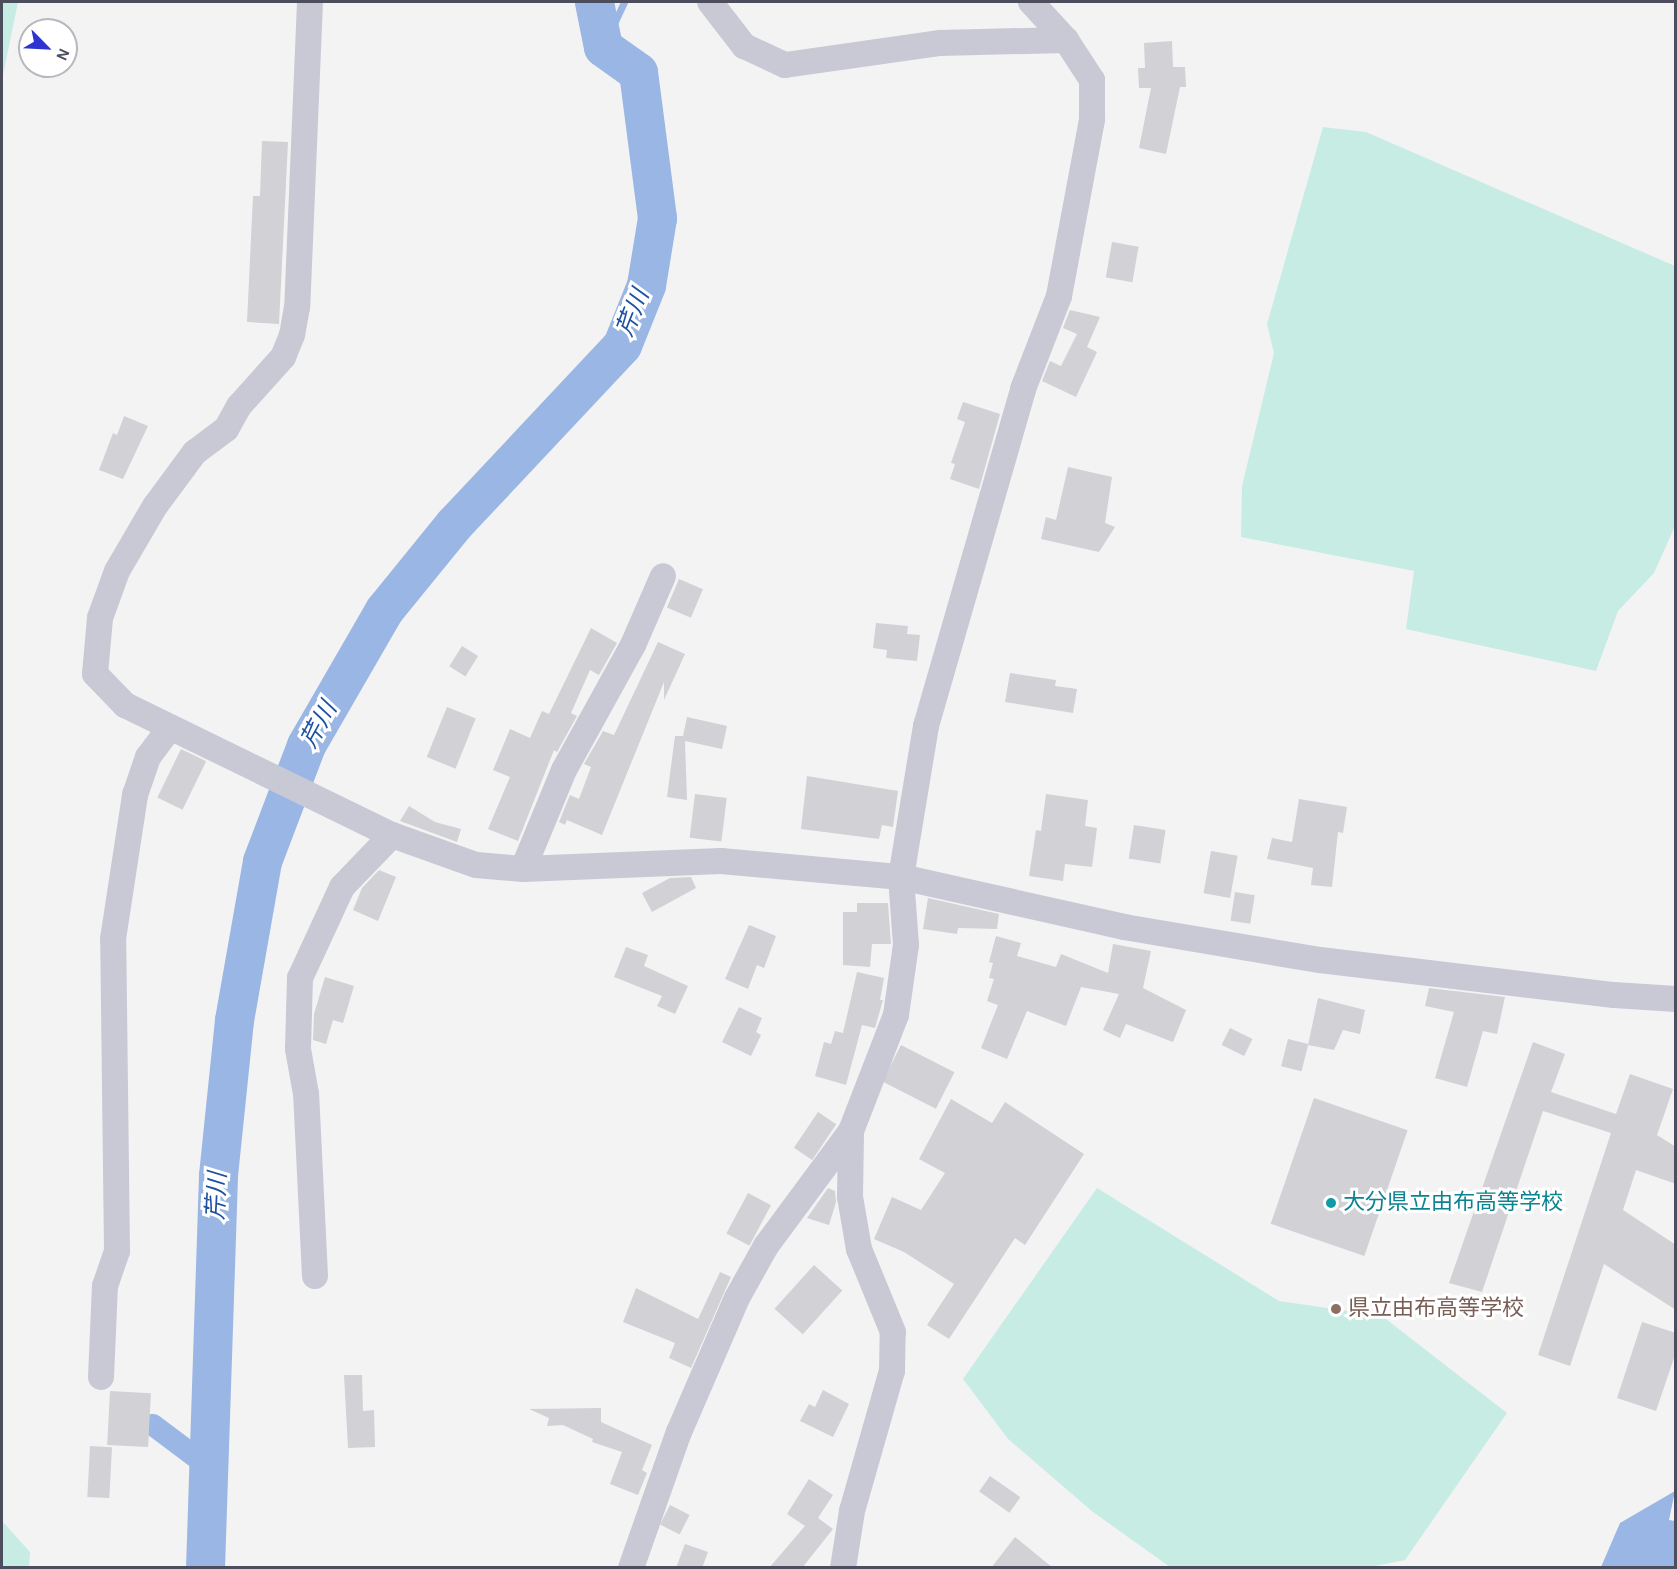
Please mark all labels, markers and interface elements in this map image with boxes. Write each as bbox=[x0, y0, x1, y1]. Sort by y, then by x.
north arrow bbox=[18, 18, 78, 78]
text: N bbox=[52, 46, 74, 64]
water label: 芹川 bbox=[611, 285, 655, 341]
water label: 芹川 bbox=[295, 697, 343, 753]
water label: 芹川 bbox=[201, 1171, 233, 1221]
place label: 大分県立由布高等学校 bbox=[1343, 1190, 1563, 1216]
marker: 大分県立由布高等学校 bbox=[1324, 1196, 1338, 1210]
place label: 県立由布高等学校 bbox=[1348, 1296, 1524, 1322]
marker: 県立由布高等学校 bbox=[1329, 1302, 1343, 1316]

